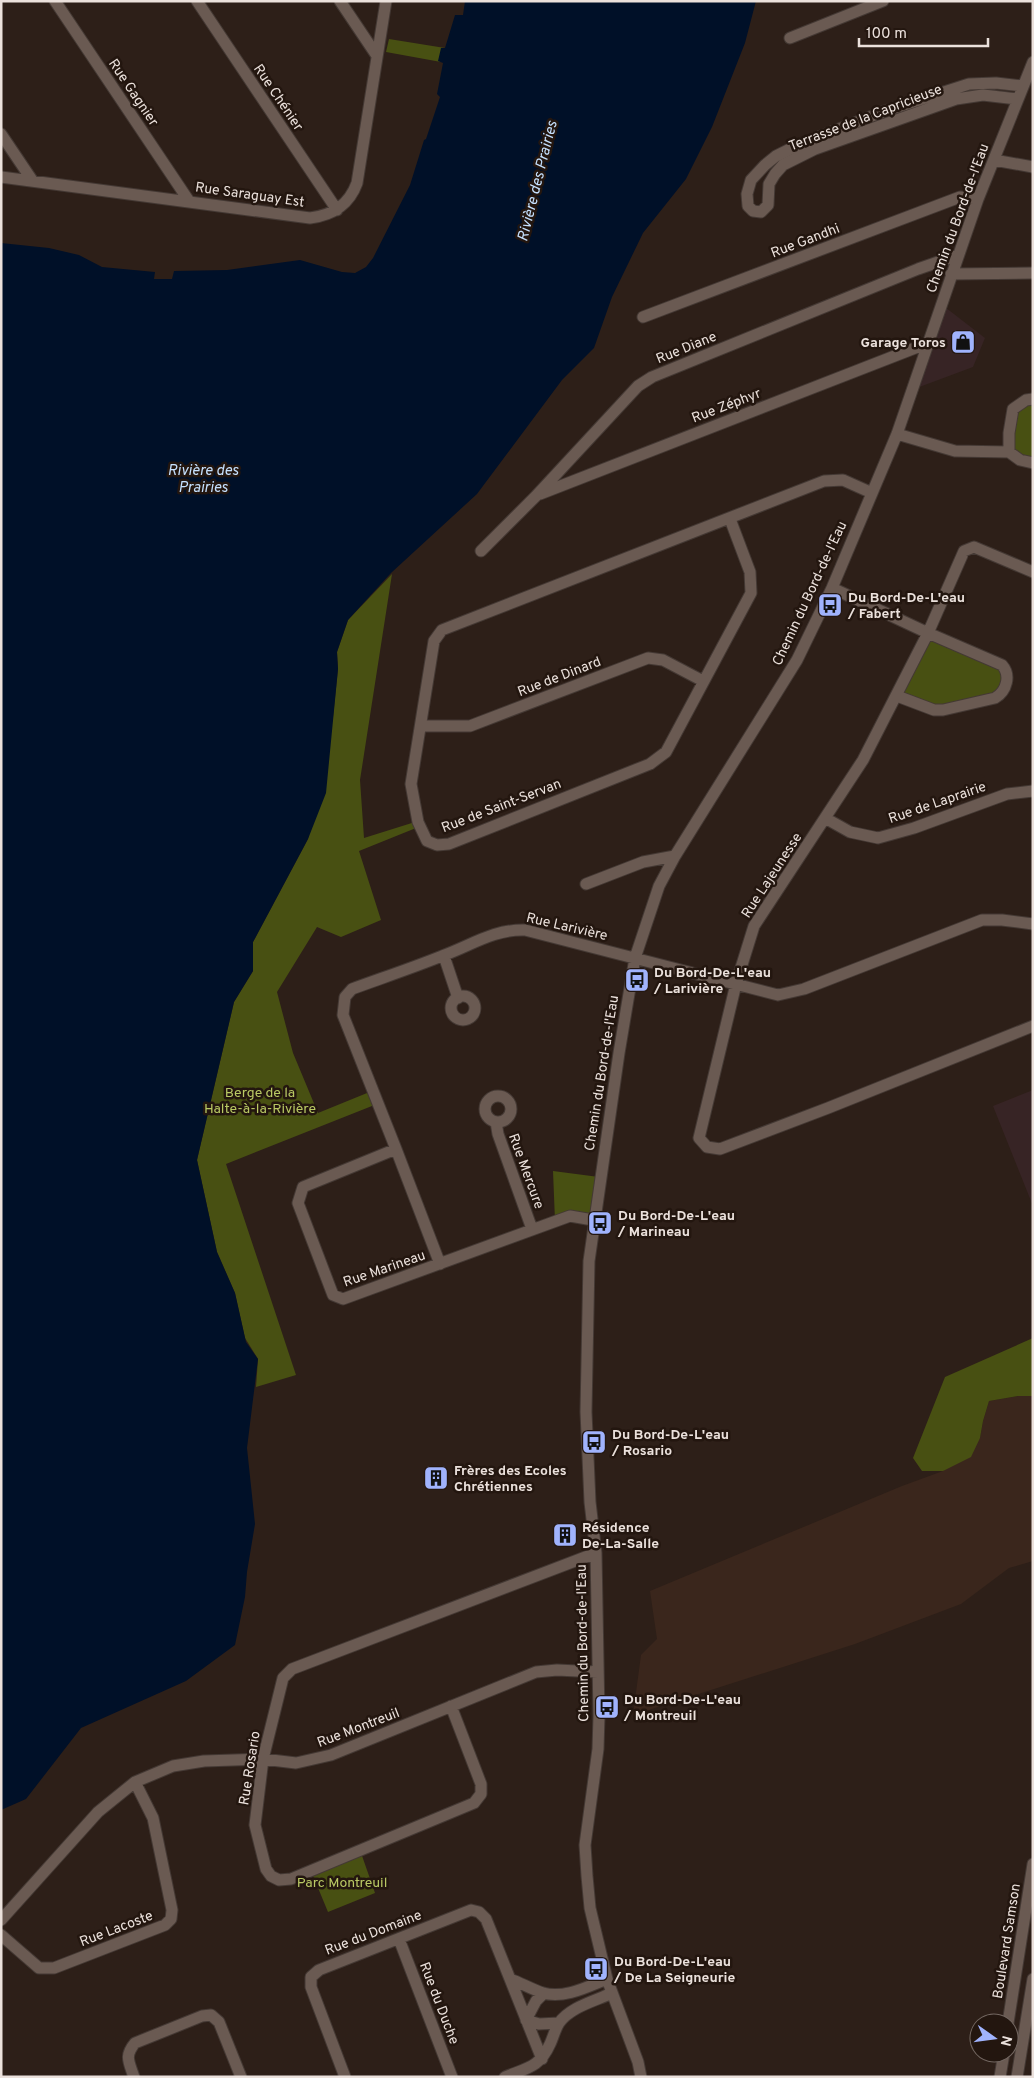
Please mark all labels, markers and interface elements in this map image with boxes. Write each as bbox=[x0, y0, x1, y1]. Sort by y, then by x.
scale bar bbox=[859, 15, 988, 47]
text: 100 m bbox=[866, 25, 907, 44]
street label: Rue Gagnier bbox=[104, 56, 162, 130]
street label: Rue Chénier bbox=[249, 61, 307, 135]
street label: Terrasse de la Capricieuse bbox=[787, 81, 944, 155]
water label: Rivière des Prairies bbox=[514, 119, 563, 244]
street label: Chemin du Bord-de-l'Eau bbox=[923, 142, 993, 295]
street label: Rue Saraguay Est bbox=[194, 179, 306, 212]
street label: Rue Gandhi bbox=[769, 221, 842, 262]
street label: Rue Diane bbox=[654, 329, 719, 368]
shop icon: Garage Toros bbox=[950, 329, 976, 355]
place label: Garage Toros bbox=[861, 335, 946, 352]
street label: Rue Zéphyr bbox=[689, 385, 764, 427]
water label: Rivière des Prairies bbox=[167, 462, 239, 498]
street label: Chemin du Bord-de-l'Eau bbox=[769, 519, 851, 669]
place label: Du Bord-De-L'eau / Fabert bbox=[847, 590, 965, 623]
bus stop icon: Du Bord-De-L'eau / Fabert bbox=[817, 592, 843, 618]
street label: Rue de Dinard bbox=[515, 654, 604, 701]
street label: Rue de Saint-Servan bbox=[439, 776, 564, 837]
street label: Rue de Laprairie bbox=[886, 779, 989, 828]
street label: Rue Lajeunesse bbox=[738, 830, 806, 922]
street label: Rue Larivière bbox=[524, 910, 609, 945]
place label: Du Bord-De-L'eau / Larivière bbox=[653, 965, 771, 998]
bus stop icon: Du Bord-De-L'eau / Larivière bbox=[624, 967, 650, 993]
street label: Chemin du Bord-de-l'Eau bbox=[582, 994, 623, 1152]
park label: Berge de la Halte-à-la-Rivière bbox=[204, 1085, 316, 1118]
street label: Rue Mercure bbox=[504, 1131, 547, 1212]
place label: Du Bord-De-L'eau / Marineau bbox=[617, 1208, 735, 1241]
bus stop icon: Du Bord-De-L'eau / Marineau bbox=[587, 1210, 613, 1236]
street label: Rue Marineau bbox=[341, 1247, 428, 1291]
place label: Du Bord-De-L'eau / Rosario bbox=[611, 1427, 729, 1460]
bus stop icon: Du Bord-De-L'eau / Rosario bbox=[581, 1429, 607, 1455]
place label: Frères des Ecoles Chrétiennes bbox=[454, 1463, 567, 1496]
building icon: Frères des Ecoles Chrétiennes bbox=[423, 1465, 449, 1491]
place label: Résidence De-La-Salle bbox=[582, 1520, 659, 1553]
building icon: Résidence De-La-Salle bbox=[552, 1522, 578, 1548]
street label: Chemin du Bord-de-l'Eau bbox=[574, 1564, 593, 1722]
place label: Du Bord-De-L'eau / Montreuil bbox=[623, 1692, 741, 1725]
bus stop icon: Du Bord-De-L'eau / Montreuil bbox=[594, 1694, 620, 1720]
street label: Rue Montreuil bbox=[315, 1705, 402, 1752]
street label: Rue Rosario bbox=[236, 1730, 265, 1807]
park label: Parc Montreuil bbox=[297, 1875, 387, 1892]
street label: Boulevard Samson bbox=[990, 1882, 1025, 2000]
street label: Rue du Domaine bbox=[323, 1907, 424, 1960]
street label: Rue Lacoste bbox=[78, 1908, 156, 1951]
place label: Du Bord-De-L'eau / De La Seigneurie bbox=[613, 1954, 735, 1987]
bus stop icon: Du Bord-De-L'eau / De La Seigneurie bbox=[583, 1956, 609, 1982]
street label: Rue du Duche bbox=[415, 1960, 462, 2047]
north arrow bbox=[969, 2013, 1019, 2063]
text: N bbox=[996, 2034, 1015, 2048]

